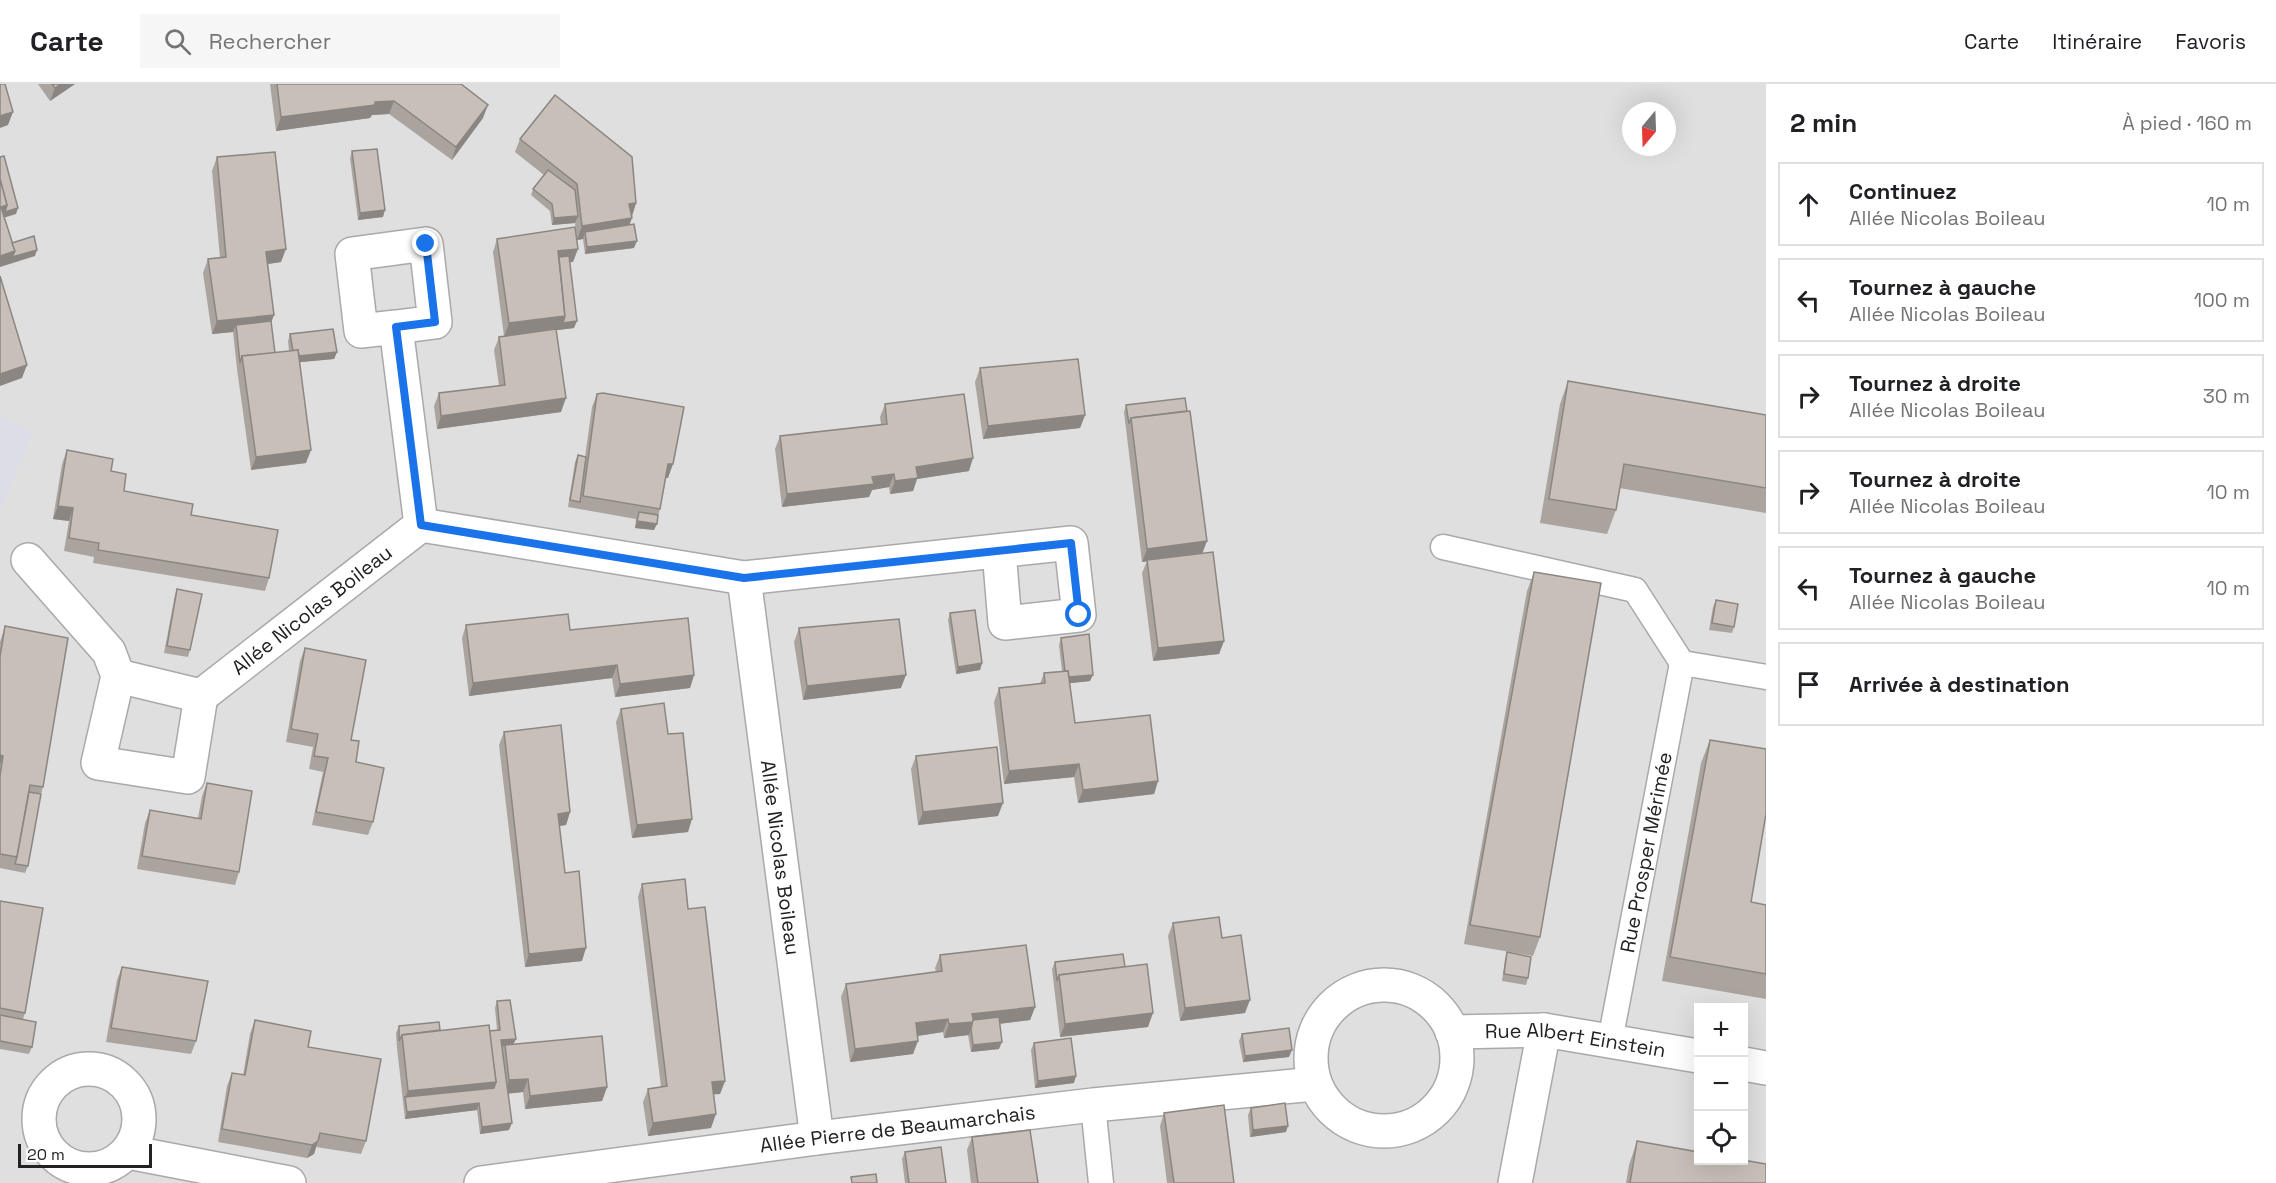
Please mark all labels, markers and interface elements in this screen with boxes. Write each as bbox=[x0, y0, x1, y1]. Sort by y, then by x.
search box bbox=[140, 14, 560, 68]
text: Carte bbox=[30, 23, 104, 59]
icon: search bbox=[161, 25, 194, 58]
text: Rechercher bbox=[209, 27, 331, 55]
text: Carte bbox=[1964, 28, 2019, 55]
text: Itinéraire bbox=[2052, 28, 2142, 55]
text: Favoris bbox=[2175, 28, 2246, 55]
north arrow bbox=[1622, 102, 1676, 156]
text: 2 min bbox=[1790, 106, 1857, 140]
text: À pied · 160 m bbox=[2122, 110, 2252, 136]
text: Continuez bbox=[1849, 177, 1957, 205]
icon: ahead bbox=[1792, 188, 1825, 221]
text: 10 m bbox=[2206, 191, 2250, 217]
text: Allée Nicolas Boileau bbox=[1849, 205, 2045, 231]
route end bbox=[412, 230, 438, 256]
text: Tournez à gauche bbox=[1849, 273, 2036, 301]
icon: left bbox=[1792, 284, 1825, 317]
text: 100 m bbox=[2194, 287, 2250, 313]
text: Allée Nicolas Boileau bbox=[1849, 301, 2045, 327]
text: Tournez à droite bbox=[1849, 369, 2021, 397]
icon: right bbox=[1792, 380, 1825, 413]
text: 30 m bbox=[2203, 383, 2250, 409]
text: Allée Nicolas Boileau bbox=[1849, 397, 2045, 423]
text: Tournez à droite bbox=[1849, 465, 2021, 493]
icon: right bbox=[1792, 476, 1825, 509]
text: 10 m bbox=[2206, 479, 2250, 505]
text: Allée Nicolas Boileau bbox=[1849, 493, 2045, 519]
street label: Allée Nicolas Boileau bbox=[226, 539, 397, 681]
text: Tournez à gauche bbox=[1849, 561, 2036, 589]
icon: left bbox=[1792, 572, 1825, 605]
text: 10 m bbox=[2206, 575, 2250, 601]
text: Allée Nicolas Boileau bbox=[1849, 589, 2045, 615]
route start bbox=[1065, 601, 1091, 627]
icon: arrive bbox=[1792, 668, 1825, 701]
text: Arrivée à destination bbox=[1849, 670, 2070, 698]
street label: Rue Prosper Mérimée bbox=[1614, 750, 1678, 955]
street label: Allée Nicolas Boileau bbox=[755, 758, 806, 957]
map controls bbox=[1694, 1003, 1748, 1165]
button: + bbox=[1694, 1003, 1748, 1057]
street label: Rue Albert Einstein bbox=[1485, 1017, 1668, 1063]
button: − bbox=[1694, 1057, 1748, 1111]
street label: Allée Pierre de Beaumarchais bbox=[758, 1099, 1037, 1159]
button: locate bbox=[1694, 1111, 1748, 1165]
scale bar bbox=[18, 1141, 152, 1168]
text: 20 m bbox=[27, 1144, 65, 1165]

